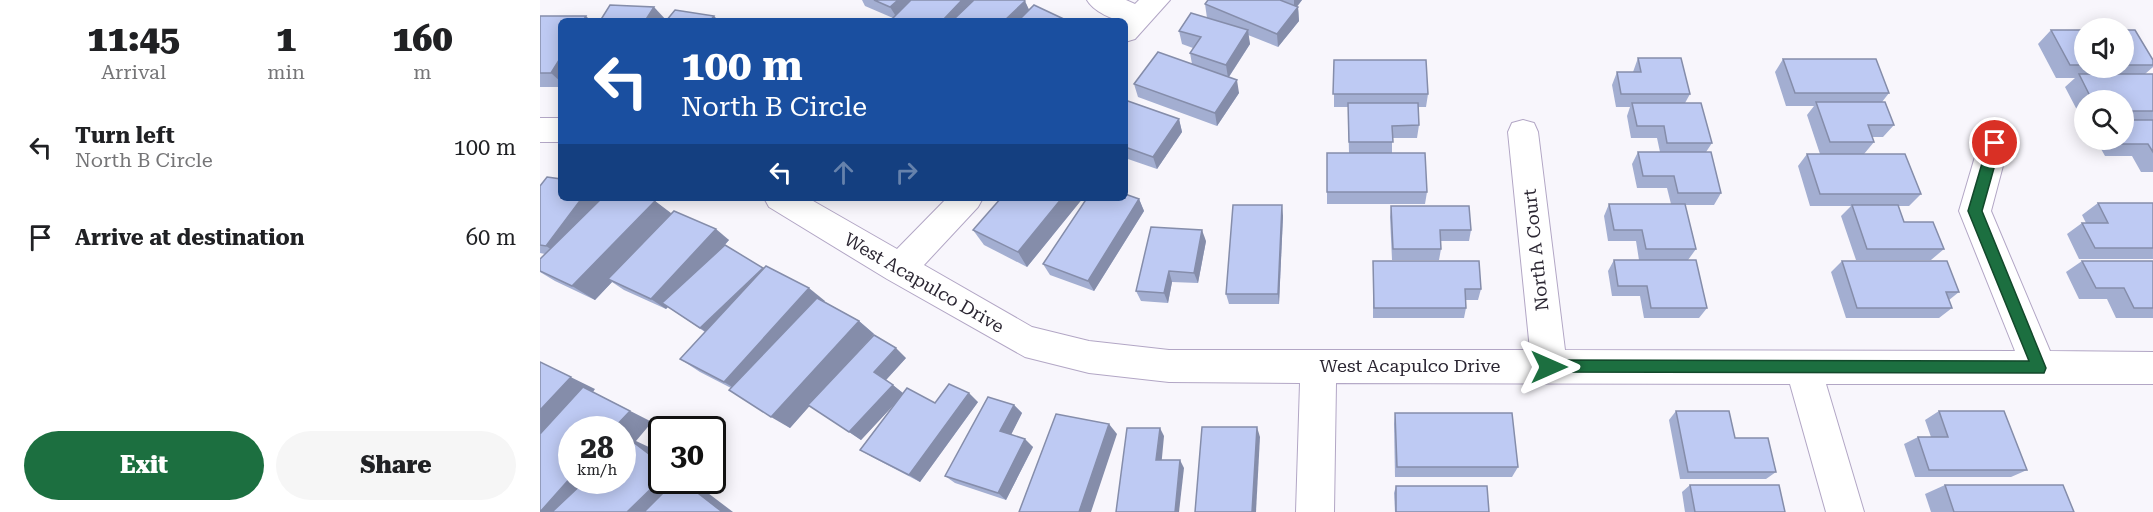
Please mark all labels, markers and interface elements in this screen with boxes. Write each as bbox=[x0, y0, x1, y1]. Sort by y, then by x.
text: 11:45 bbox=[87, 18, 180, 60]
text: 1 bbox=[276, 18, 296, 60]
text: 160 bbox=[392, 18, 453, 60]
map controls bbox=[2074, 18, 2134, 150]
button: sound bbox=[2074, 18, 2134, 78]
text: 100 m bbox=[681, 41, 803, 90]
icon: left bbox=[582, 42, 660, 120]
text: Arrival bbox=[101, 60, 166, 84]
text: min bbox=[267, 60, 305, 84]
text: m bbox=[413, 60, 432, 84]
button: search bbox=[2074, 90, 2134, 150]
text: North B Circle bbox=[681, 91, 867, 123]
pin bbox=[1969, 117, 2020, 168]
text: Turn left bbox=[75, 123, 175, 148]
icon: arrive bbox=[1978, 126, 2011, 159]
icon: left bbox=[24, 131, 57, 164]
text: 100 m bbox=[453, 135, 516, 160]
text: North B Circle bbox=[75, 148, 213, 172]
icon: left bbox=[764, 156, 797, 189]
icon: ahead bbox=[827, 156, 860, 189]
icon: right bbox=[890, 156, 923, 189]
street label: North A Court bbox=[1519, 188, 1552, 312]
icon: arrive bbox=[24, 221, 57, 254]
text: Arrive at destination bbox=[75, 225, 304, 250]
text: 60 m bbox=[466, 225, 516, 250]
street label: West Acapulco Drive bbox=[841, 228, 1008, 337]
position arrow bbox=[1517, 335, 1581, 399]
street label: West Acapulco Drive bbox=[1320, 355, 1501, 376]
speed limit sign: 30 bbox=[648, 416, 726, 494]
text: 28 bbox=[580, 430, 614, 465]
button: Exit bbox=[24, 431, 264, 500]
button: Share bbox=[276, 431, 516, 500]
text: km/h bbox=[577, 461, 617, 479]

